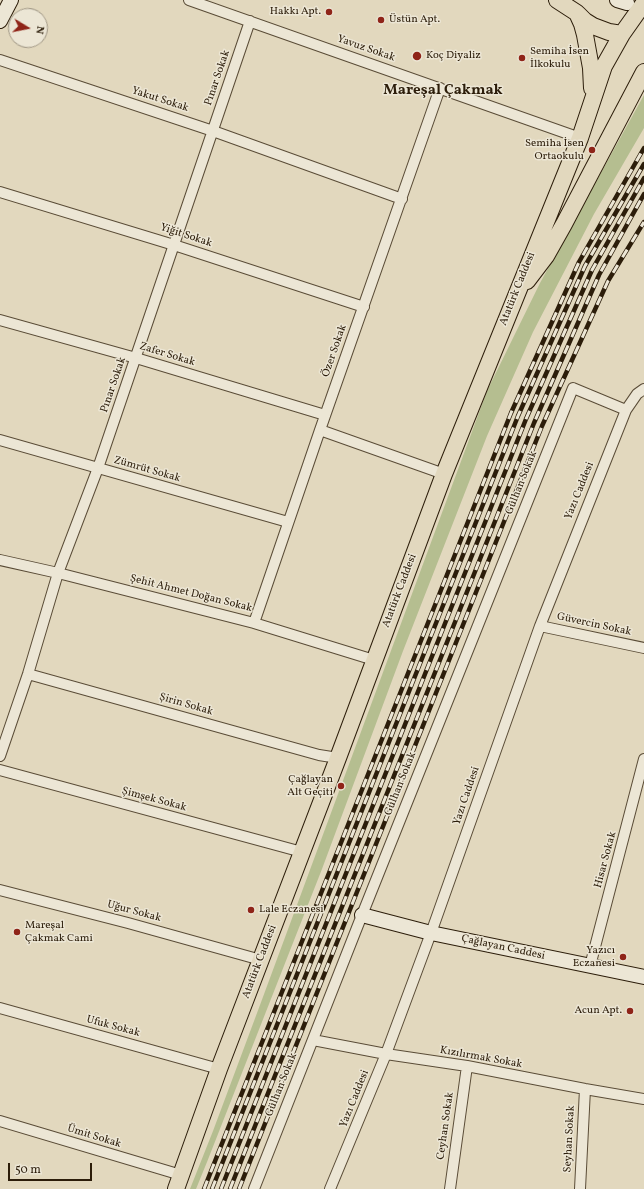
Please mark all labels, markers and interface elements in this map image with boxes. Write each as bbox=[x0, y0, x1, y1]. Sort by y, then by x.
place label: Hakkı Apt. bbox=[270, 5, 321, 19]
marker: Hakkı Apt. bbox=[324, 7, 334, 17]
north arrow bbox=[8, 8, 48, 48]
place label: Üstün Apt. bbox=[389, 13, 440, 27]
marker: Üstün Apt. bbox=[376, 15, 386, 25]
text: N bbox=[31, 25, 47, 35]
street label: Yavuz Sokak bbox=[335, 33, 397, 65]
place label: Semiha İsen İlkokulu bbox=[530, 45, 589, 71]
street label: Pınar Sokak bbox=[202, 49, 234, 107]
place label: Koç Diyaliz bbox=[426, 49, 481, 63]
marker: Koç Diyaliz bbox=[411, 50, 423, 62]
marker: Semiha İsen İlkokulu bbox=[517, 53, 527, 63]
district label: Mareşal Çakmak bbox=[383, 82, 503, 100]
street label: Yakut Sokak bbox=[130, 85, 190, 115]
place label: Semiha İsen Ortaokulu bbox=[525, 137, 584, 163]
marker: Semiha İsen Ortaokulu bbox=[587, 145, 597, 155]
street label: Yiğit Sokak bbox=[158, 221, 214, 251]
street label: Atatürk Caddesi bbox=[497, 250, 539, 328]
street label: Özer Sokak bbox=[320, 323, 350, 379]
street label: Zafer Sokak bbox=[138, 340, 196, 370]
street label: Pınar Sokak bbox=[98, 356, 130, 414]
street label: Gülhan Sokak bbox=[503, 449, 541, 517]
street label: Zümrüt Sokak bbox=[112, 454, 182, 486]
street label: Yazı Caddesi bbox=[562, 460, 598, 522]
street label: Atatürk Caddesi bbox=[380, 552, 420, 630]
street label: Şehit Ahmet Doğan Sokak bbox=[128, 572, 254, 616]
street label: Güvercin Sokak bbox=[556, 611, 632, 639]
street label: Şirin Sokak bbox=[158, 691, 214, 719]
street label: Gülhan Sokak bbox=[382, 750, 420, 818]
street label: Yazı Caddesi bbox=[451, 765, 483, 827]
place label: Çağlayan Alt Geçiti bbox=[287, 773, 333, 799]
marker: Çağlayan Alt Geçiti bbox=[336, 781, 346, 791]
street label: Şimşek Sokak bbox=[120, 785, 188, 815]
street label: Hisar Sokak bbox=[592, 830, 620, 890]
street label: Uğur Sokak bbox=[106, 898, 162, 926]
place label: Lale Eczanesi bbox=[259, 903, 324, 917]
marker: Lale Eczanesi bbox=[246, 905, 256, 915]
place label: Mareşal Çakmak Cami bbox=[25, 919, 93, 945]
street label: Atatürk Caddesi bbox=[240, 923, 280, 1001]
marker: Mareşal Çakmak Cami bbox=[12, 927, 22, 937]
street label: Çağlayan Caddesi bbox=[460, 933, 546, 963]
place label: Yazıcı Eczanesi bbox=[573, 944, 615, 970]
marker: Yazıcı Eczanesi bbox=[618, 952, 628, 962]
place label: Acun Apt. bbox=[575, 1004, 622, 1018]
marker: Acun Apt. bbox=[625, 1006, 635, 1016]
street label: Ufuk Sokak bbox=[85, 1014, 141, 1040]
street label: Kızılırmak Sokak bbox=[439, 1044, 523, 1072]
street label: Gülhan Sokak bbox=[263, 1051, 301, 1119]
street label: Yazı Caddesi bbox=[337, 1068, 373, 1130]
street label: Ceyhan Sokak bbox=[435, 1091, 457, 1161]
street label: Seyhan Sokak bbox=[562, 1105, 578, 1173]
street label: Ümit Sokak bbox=[65, 1123, 123, 1151]
scale bar bbox=[10, 1155, 94, 1181]
text: 50 m bbox=[15, 1162, 41, 1178]

